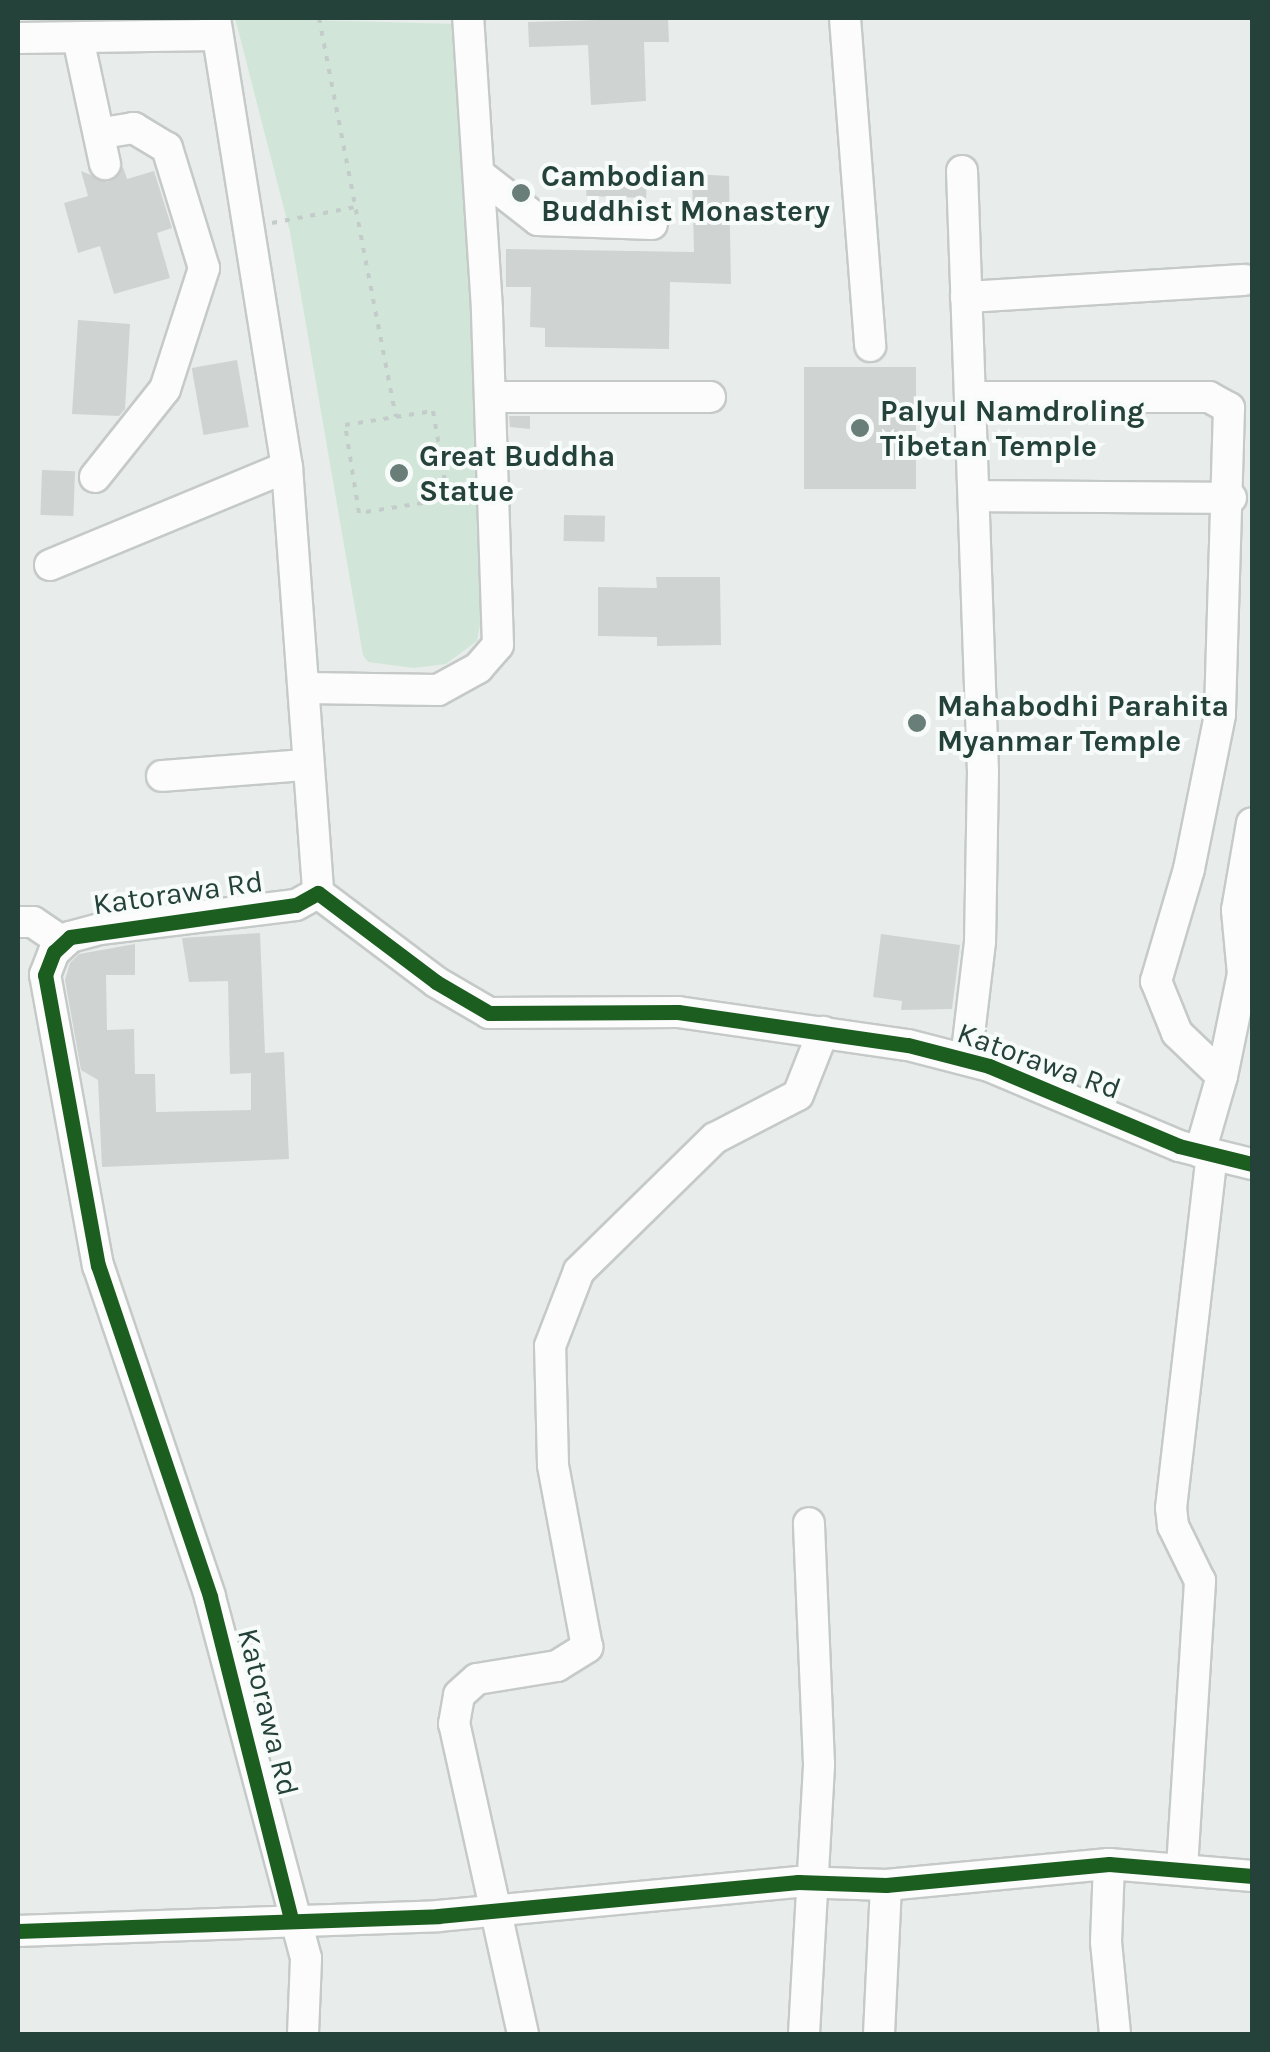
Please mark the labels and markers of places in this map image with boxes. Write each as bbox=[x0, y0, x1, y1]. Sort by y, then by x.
place label: Cambodian Buddhist Monastery bbox=[541, 158, 830, 228]
marker: Cambodian Buddhist Monastery bbox=[510, 182, 532, 204]
place label: Palyul Namdroling Tibetan Temple bbox=[880, 393, 1145, 464]
marker: Palyul Namdroling Tibetan Temple bbox=[849, 417, 871, 439]
place label: Great Buddha Statue bbox=[419, 438, 615, 508]
marker: Great Buddha Statue bbox=[388, 462, 410, 484]
place label: Mahabodhi Parahita Myanmar Temple bbox=[937, 688, 1229, 758]
marker: Mahabodhi Parahita Myanmar Temple bbox=[906, 712, 928, 734]

